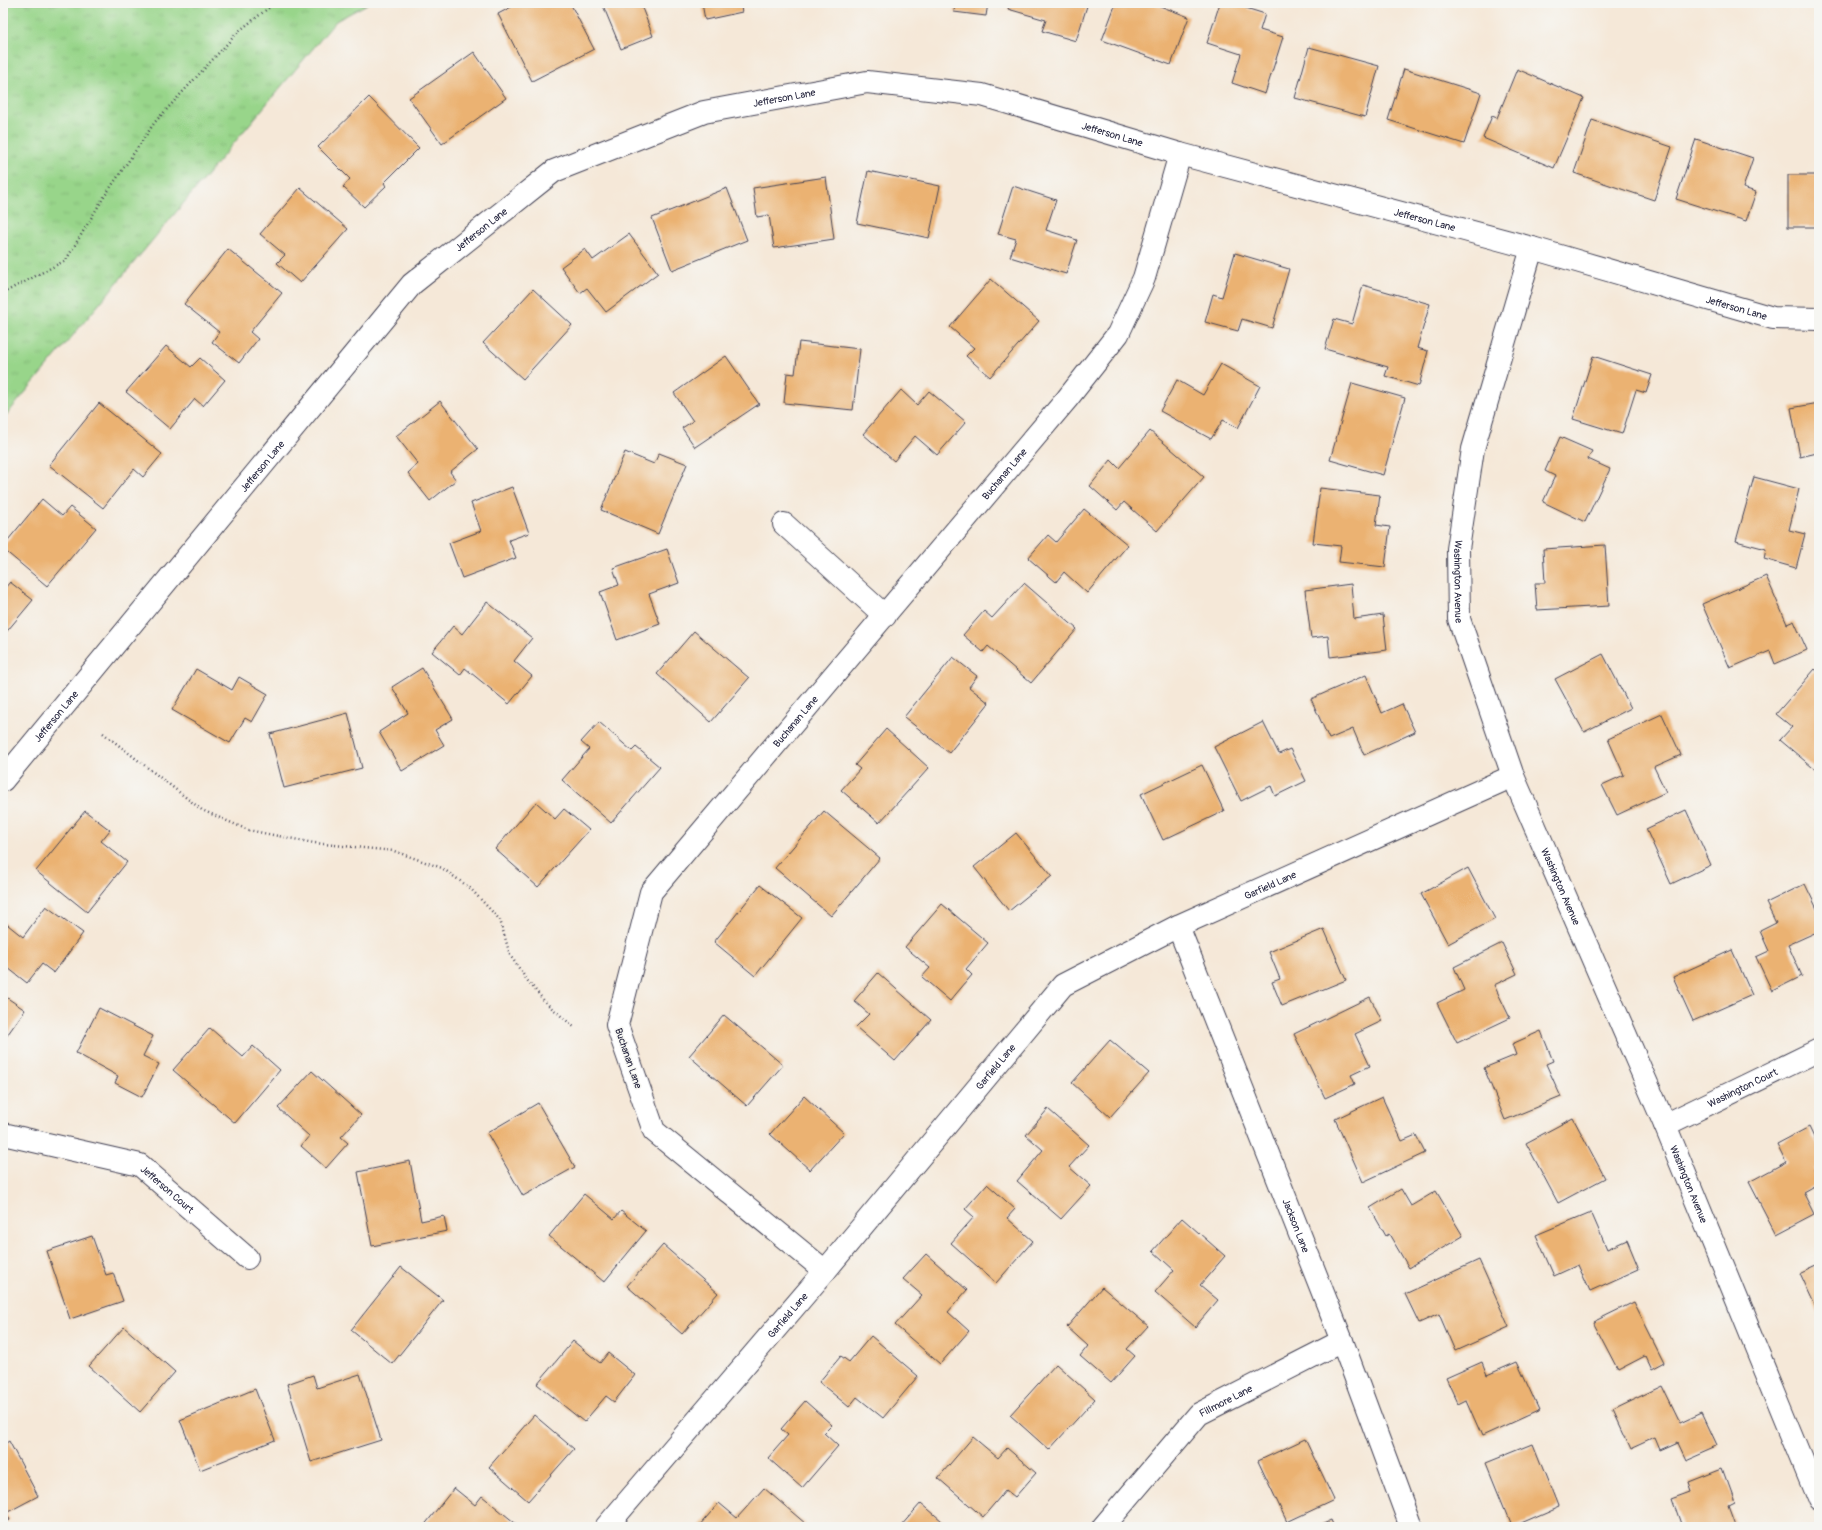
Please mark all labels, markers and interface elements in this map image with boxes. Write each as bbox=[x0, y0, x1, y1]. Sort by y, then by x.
street label: Jefferson Lane bbox=[752, 87, 816, 110]
street label: Jefferson Lane bbox=[1080, 120, 1144, 150]
street label: Jefferson Lane bbox=[453, 206, 510, 254]
street label: Jefferson Lane bbox=[1393, 206, 1457, 234]
street label: Jefferson Lane bbox=[1704, 294, 1768, 323]
street label: Jefferson Lane bbox=[238, 438, 287, 495]
street label: Buchanan Lane bbox=[980, 446, 1030, 502]
street label: Washington Avenue bbox=[1451, 539, 1465, 625]
street label: Jefferson Lane bbox=[32, 688, 81, 745]
street label: Buchanan Lane bbox=[771, 694, 821, 750]
street label: Washington Avenue bbox=[1538, 846, 1582, 927]
street label: Garfield Lane bbox=[1243, 869, 1298, 903]
street label: Buchanan Lane bbox=[612, 1026, 644, 1090]
street label: Garfield Lane bbox=[974, 1042, 1018, 1092]
street label: Washington Court bbox=[1706, 1066, 1781, 1110]
street label: Washington Avenue bbox=[1667, 1144, 1710, 1225]
street label: Jefferson Court bbox=[138, 1163, 197, 1217]
street label: Jackson Lane bbox=[1279, 1197, 1311, 1255]
street label: Garfield Lane bbox=[765, 1291, 811, 1341]
street label: Fillmore Lane bbox=[1197, 1383, 1255, 1420]

